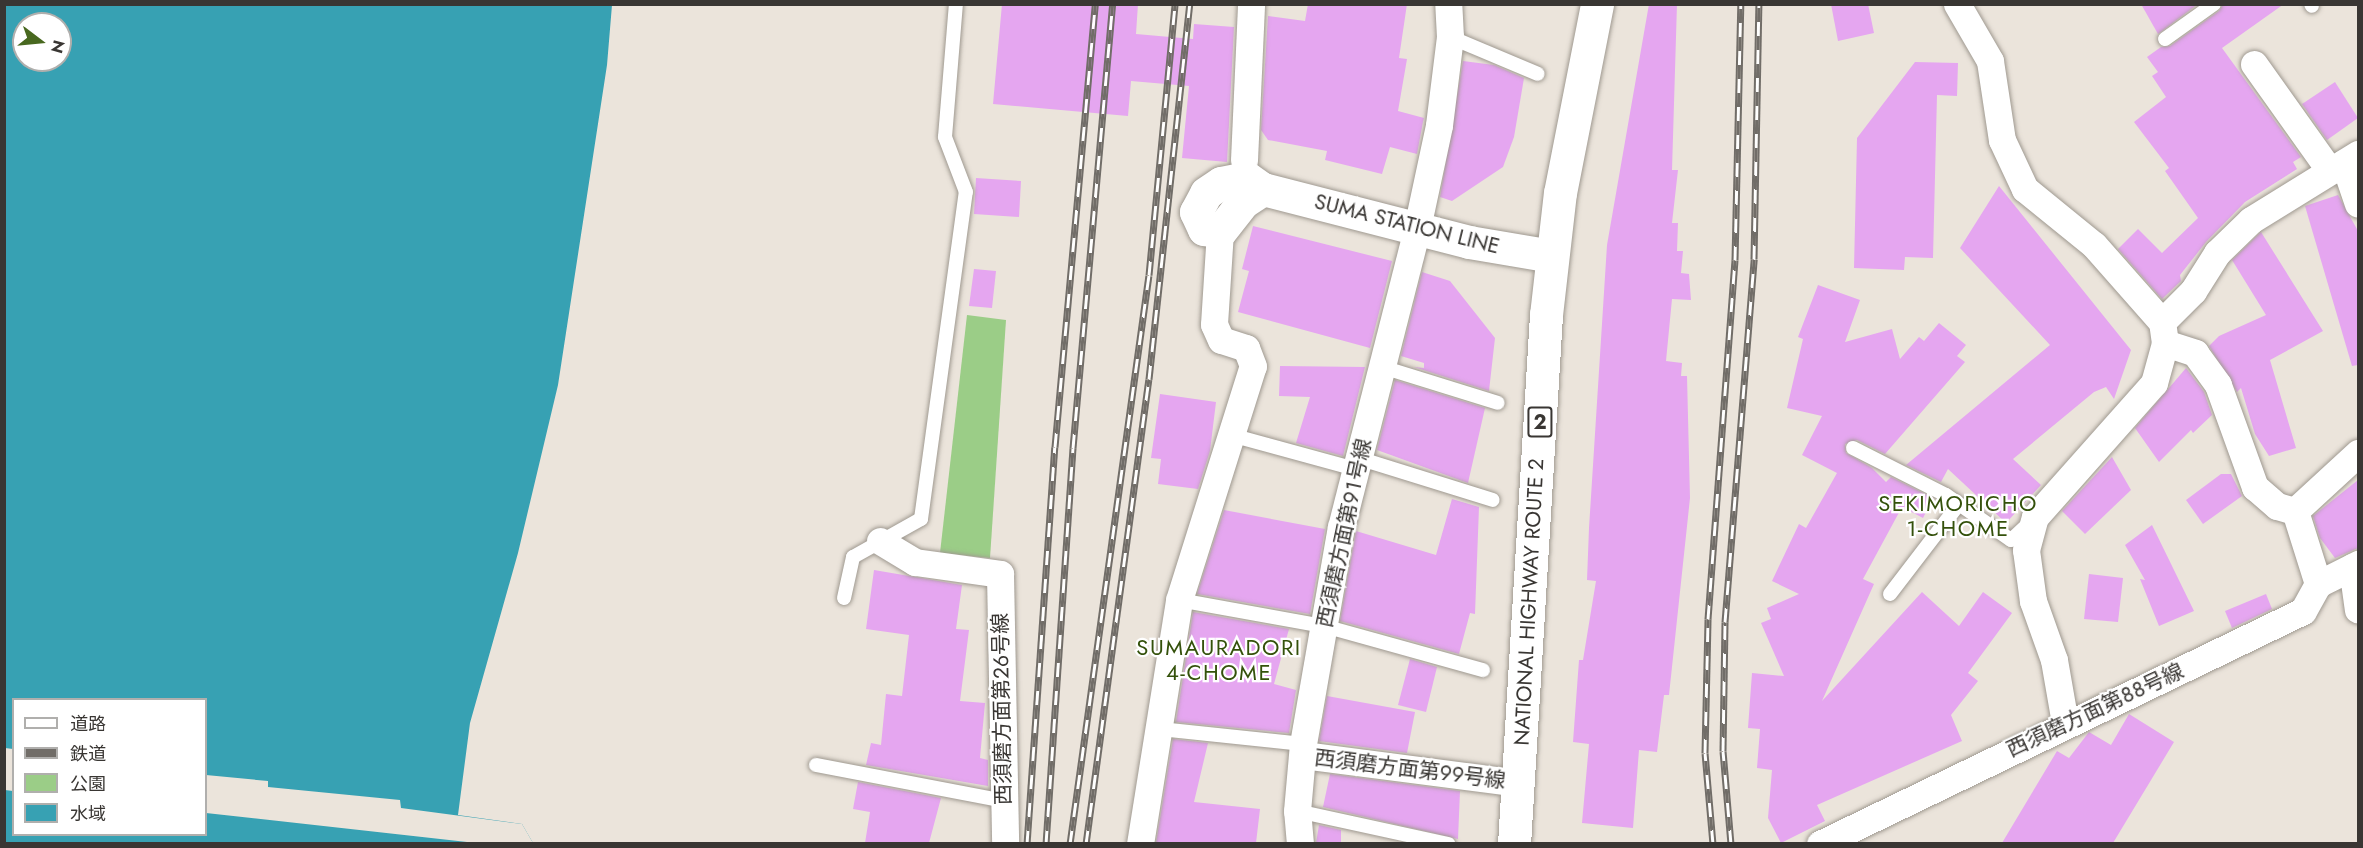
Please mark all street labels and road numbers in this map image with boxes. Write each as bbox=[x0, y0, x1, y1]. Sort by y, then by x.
street label: SUMA STATION LINE bbox=[1312, 189, 1502, 259]
road number: 2 bbox=[1526, 405, 1554, 439]
street label: 西須磨方面第９１号線 bbox=[1312, 436, 1376, 630]
street label: NATIONAL HIGHWAY ROUTE 2 bbox=[1509, 458, 1549, 746]
street label: 西須磨方面第２６号線 bbox=[988, 613, 1016, 805]
street label: 西須磨方面第８８号線 bbox=[2003, 658, 2187, 762]
street label: 西須磨方面第９９号線 bbox=[1313, 745, 1507, 793]

